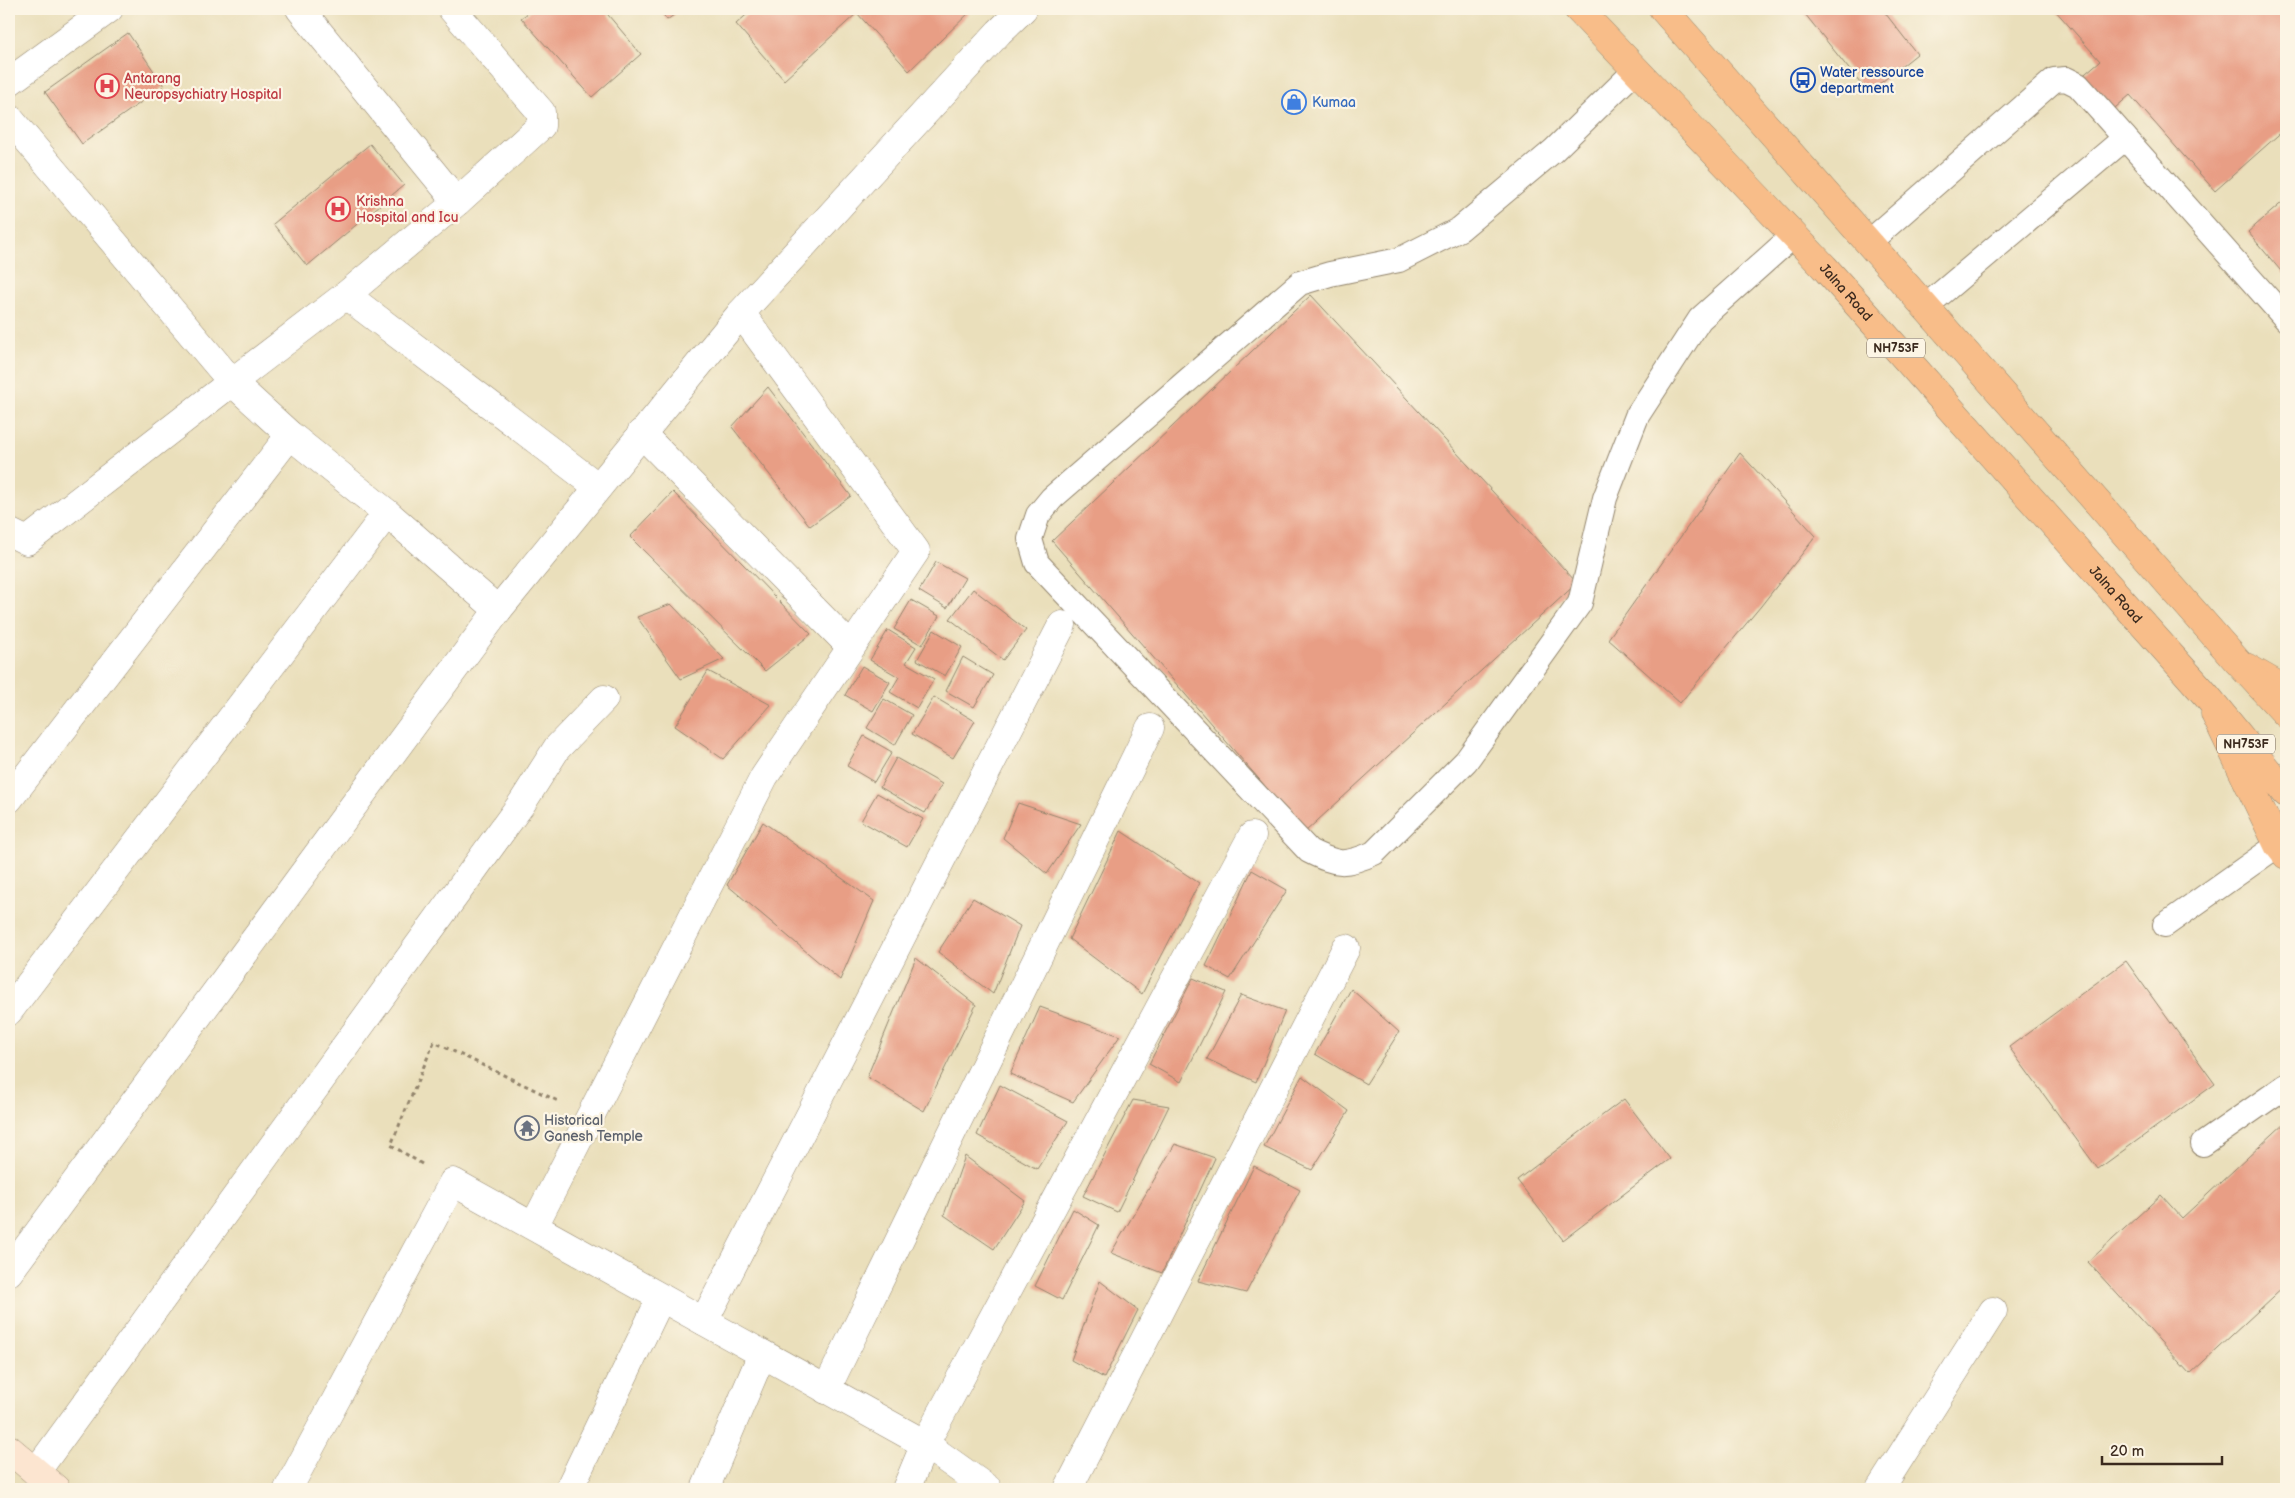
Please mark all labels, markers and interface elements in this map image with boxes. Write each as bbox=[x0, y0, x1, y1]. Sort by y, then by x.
place label: Water ressource department bbox=[1820, 64, 1924, 97]
bus stop icon: Water ressource department bbox=[1790, 67, 1816, 93]
place label: Antarang Neuropsychiatry Hospital bbox=[124, 70, 282, 103]
hospital icon: Antarang Neuropsychiatry Hospital bbox=[94, 73, 120, 99]
shop icon: Kumaa bbox=[1281, 89, 1307, 115]
place label: Kumaa bbox=[1312, 94, 1356, 111]
place label: Krishna Hospital and Icu bbox=[356, 193, 458, 226]
hospital icon: Krishna Hospital and Icu bbox=[325, 196, 351, 222]
street label: Jalna Road bbox=[1816, 260, 1876, 325]
road number: NH753F bbox=[1867, 338, 1925, 358]
street label: Jalna Road bbox=[2085, 562, 2146, 627]
road number: NH753F bbox=[2217, 734, 2275, 754]
place label: Historical Ganesh Temple bbox=[544, 1112, 643, 1145]
temple icon: Historical Ganesh Temple bbox=[514, 1115, 540, 1141]
scale bar bbox=[2102, 1433, 2222, 1465]
text: 20 m bbox=[2110, 1442, 2144, 1461]

